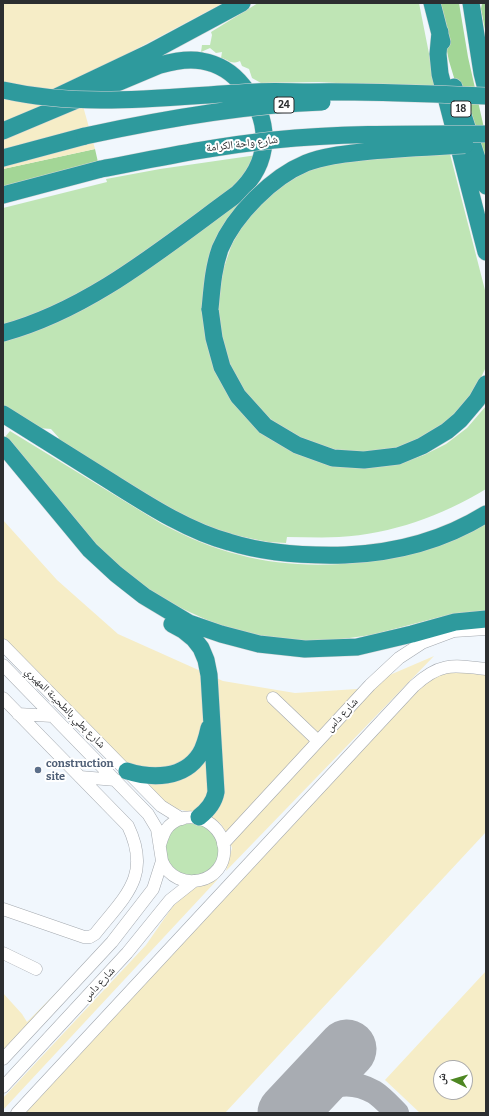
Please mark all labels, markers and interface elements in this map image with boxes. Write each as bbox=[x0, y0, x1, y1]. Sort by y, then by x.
road number: 24 bbox=[274, 97, 294, 113]
road number: 18 bbox=[451, 101, 471, 117]
street label: شارع واحة الكرامة bbox=[205, 133, 279, 155]
street label: شارع بطي بالطحينة المهيري bbox=[22, 665, 108, 751]
street label: شارع داس bbox=[323, 695, 361, 735]
place label: construction site bbox=[46, 757, 114, 783]
marker: construction site bbox=[33, 765, 43, 775]
street label: شارع داس bbox=[80, 964, 118, 1004]
north arrow bbox=[433, 1060, 473, 1100]
text: ش bbox=[435, 1073, 449, 1085]

